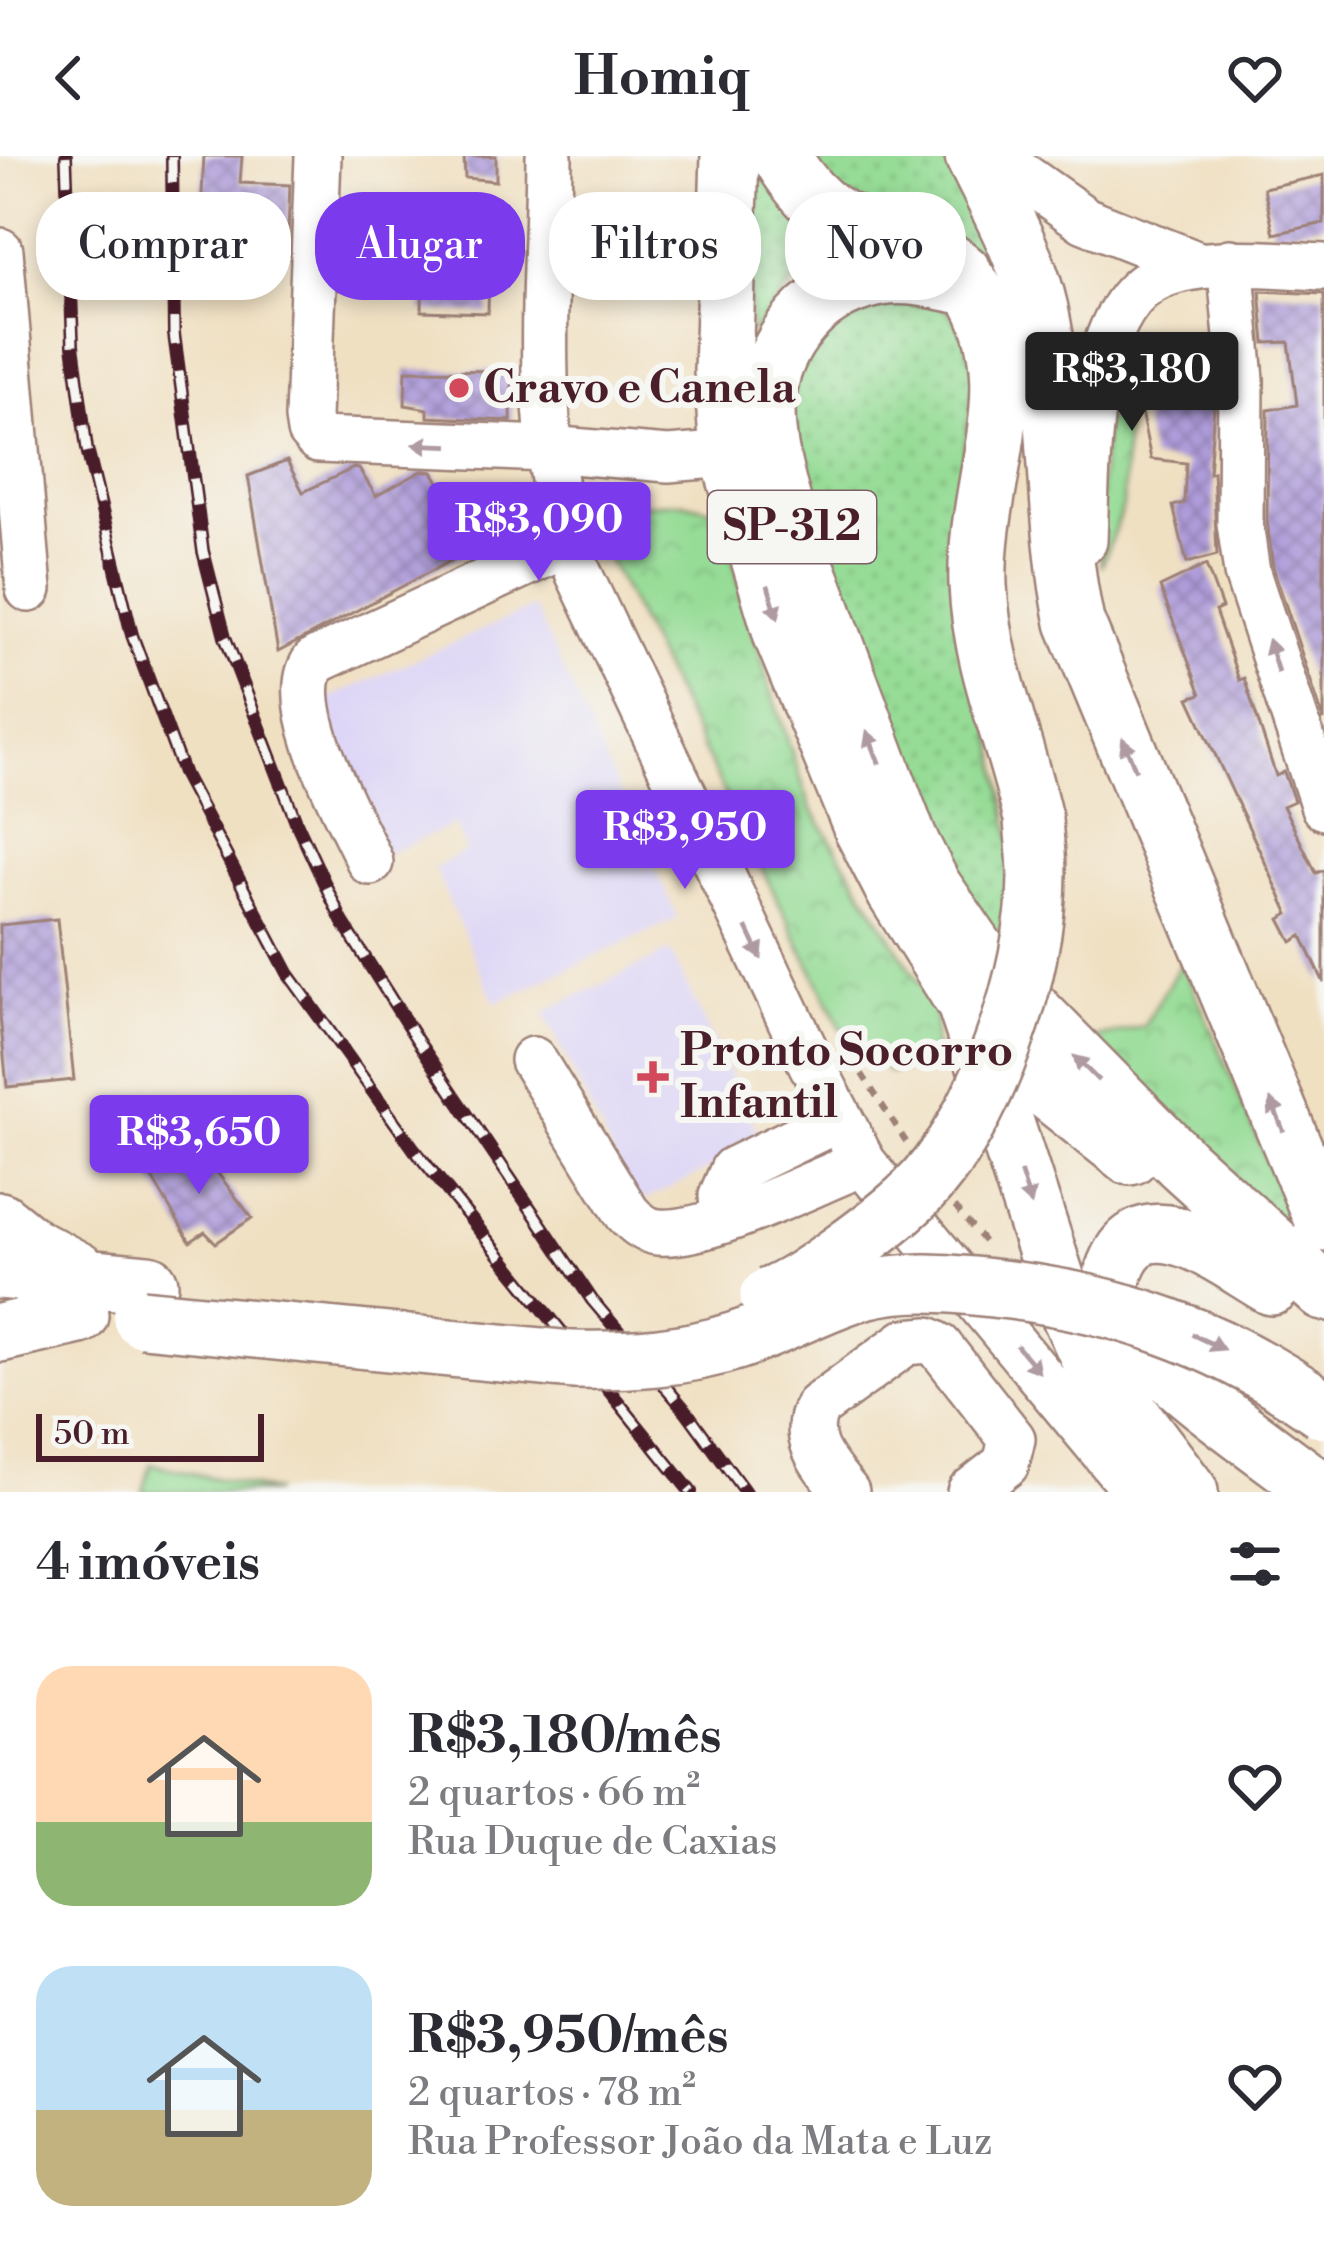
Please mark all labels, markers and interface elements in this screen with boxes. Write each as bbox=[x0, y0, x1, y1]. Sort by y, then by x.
text: Homiq bbox=[574, 44, 750, 112]
icon: back bbox=[36, 45, 102, 111]
icon: heart bbox=[1222, 45, 1288, 111]
chip: Comprar bbox=[36, 192, 291, 300]
chip: Alugar bbox=[315, 192, 525, 300]
chip: Filtros bbox=[549, 192, 761, 300]
chip: Novo bbox=[785, 192, 966, 300]
pin: R$3,180 bbox=[1021, 332, 1243, 434]
text: R$3,180 bbox=[1052, 346, 1212, 395]
place label: Cravo e Canela bbox=[483, 360, 796, 417]
marker: Cravo e Canela bbox=[446, 375, 472, 401]
one-way arrow bbox=[411, 435, 449, 454]
pin: R$3,090 bbox=[428, 482, 650, 584]
road number: SP-312 bbox=[708, 491, 876, 563]
text: R$3,090 bbox=[455, 496, 623, 545]
one-way arrow bbox=[765, 584, 783, 621]
one-way arrow bbox=[1263, 637, 1281, 674]
one-way arrow bbox=[863, 729, 881, 765]
one-way arrow bbox=[1119, 735, 1138, 771]
pin: R$3,950 bbox=[574, 790, 796, 892]
text: R$3,950 bbox=[603, 804, 767, 853]
one-way arrow bbox=[744, 926, 764, 961]
place label: Pronto Socorro Infantil bbox=[680, 1023, 1013, 1132]
one-way arrow bbox=[1072, 1054, 1100, 1082]
marker: Pronto Socorro Infantil bbox=[637, 1061, 669, 1093]
pin: R$3,650 bbox=[88, 1095, 310, 1197]
one-way arrow bbox=[1267, 1096, 1286, 1132]
text: R$3,650 bbox=[117, 1109, 281, 1158]
one-way arrow bbox=[1018, 1171, 1037, 1208]
one-way arrow bbox=[1191, 1332, 1226, 1352]
one-way arrow bbox=[1014, 1344, 1040, 1375]
scale bar bbox=[36, 1408, 264, 1461]
text: 50 m bbox=[54, 1414, 130, 1455]
icon: filters bbox=[1222, 1531, 1288, 1597]
text: 4 imóveis bbox=[36, 1532, 260, 1596]
text: R$3,180/mês bbox=[408, 1705, 722, 1769]
icon: home bbox=[132, 1714, 276, 1858]
icon: heart bbox=[1222, 1753, 1288, 1819]
text: 2 quartos · 66 m² bbox=[408, 1769, 700, 1818]
text: Rua Duque de Caxias bbox=[408, 1818, 777, 1867]
text: R$3,950/mês bbox=[408, 2005, 729, 2069]
icon: home bbox=[132, 2014, 276, 2158]
icon: heart bbox=[1222, 2053, 1288, 2119]
text: 2 quartos · 78 m² bbox=[408, 2069, 696, 2118]
text: Rua Professor João da Mata e Luz bbox=[408, 2118, 992, 2167]

